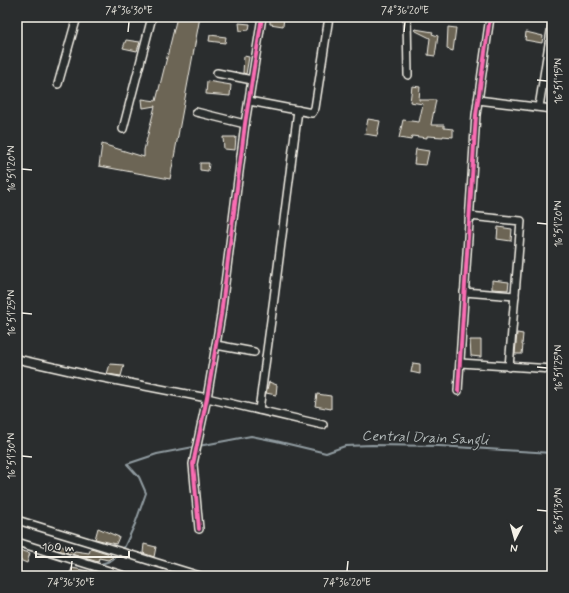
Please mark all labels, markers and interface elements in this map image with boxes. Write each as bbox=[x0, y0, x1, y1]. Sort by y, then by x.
text: 74°36'30"E bbox=[105, 4, 153, 18]
text: 74°36'20"E bbox=[381, 4, 429, 18]
text: 16°51'15"N bbox=[552, 58, 566, 104]
text: 16°51'20"N bbox=[5, 145, 19, 192]
text: 16°51'20"N bbox=[552, 200, 566, 247]
text: 16°51'25"N bbox=[5, 290, 19, 336]
text: 16°51'25"N bbox=[552, 345, 566, 391]
water label: Central Drain Sangli bbox=[361, 427, 491, 451]
text: 16°51'30"N bbox=[5, 432, 19, 479]
text: 16°51'30"N bbox=[552, 487, 566, 534]
north arrow bbox=[495, 519, 535, 559]
scale bar bbox=[36, 533, 129, 559]
text: 100 m bbox=[42, 540, 74, 556]
text: N bbox=[510, 541, 518, 555]
text: 74°36'30"E bbox=[47, 576, 95, 590]
text: 74°36'20"E bbox=[323, 576, 371, 590]

